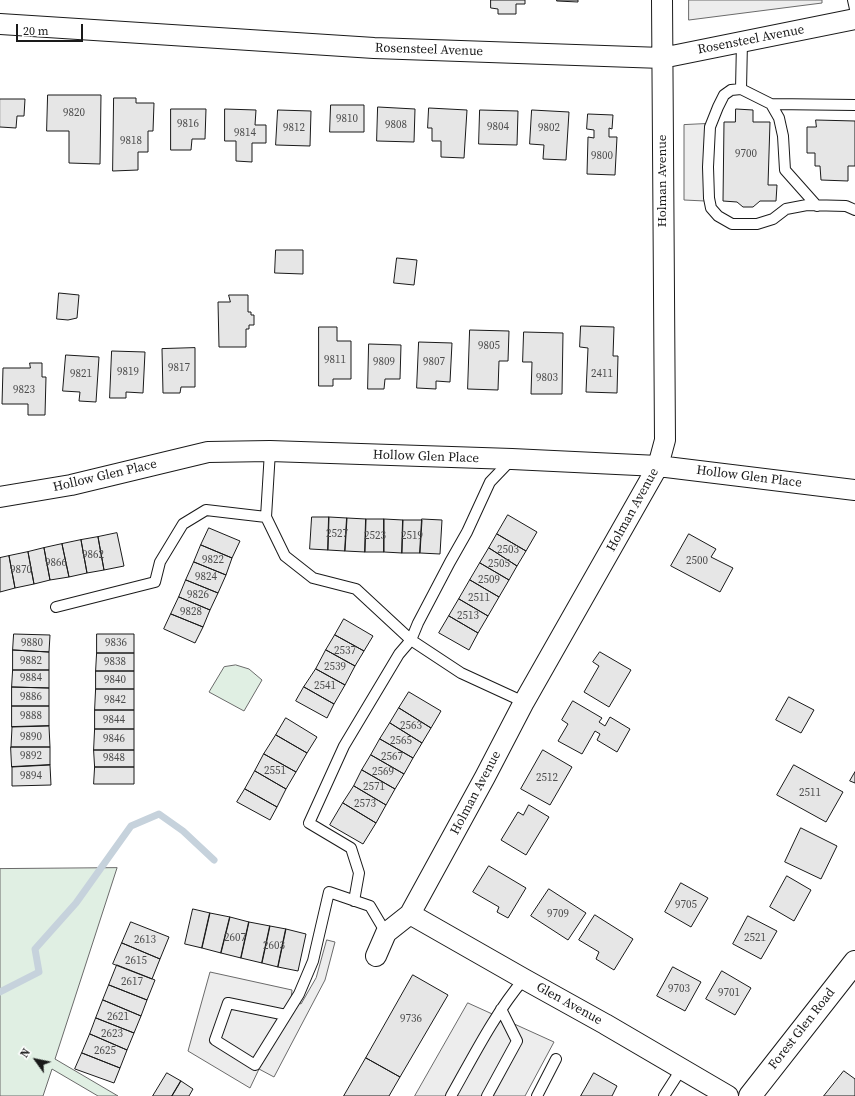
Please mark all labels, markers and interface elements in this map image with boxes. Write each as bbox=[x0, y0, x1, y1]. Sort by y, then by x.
scale bar bbox=[18, 16, 85, 42]
street label: Rosensteel Avenue bbox=[696, 22, 806, 58]
text: 20 m bbox=[23, 23, 49, 39]
street label: Rosensteel Avenue bbox=[375, 40, 483, 60]
house number: 9820 bbox=[63, 106, 85, 120]
house number: 9810 bbox=[336, 112, 358, 126]
house number: 9816 bbox=[177, 117, 199, 131]
house number: 9808 bbox=[385, 118, 407, 132]
house number: 9804 bbox=[487, 120, 509, 134]
house number: 9812 bbox=[283, 121, 305, 135]
house number: 9802 bbox=[538, 121, 560, 135]
house number: 9814 bbox=[234, 126, 256, 140]
house number: 9818 bbox=[120, 134, 142, 148]
street label: Holman Avenue bbox=[655, 135, 671, 227]
house number: 9700 bbox=[735, 147, 757, 161]
house number: 9800 bbox=[591, 149, 613, 163]
house number: 9805 bbox=[478, 339, 500, 353]
house number: 9811 bbox=[324, 353, 346, 367]
house number: 9809 bbox=[373, 355, 395, 369]
house number: 9807 bbox=[423, 355, 445, 369]
house number: 9817 bbox=[168, 361, 190, 375]
house number: 9819 bbox=[117, 365, 139, 379]
house number: 9821 bbox=[70, 367, 92, 381]
house number: 2411 bbox=[591, 367, 613, 381]
house number: 9803 bbox=[536, 371, 558, 385]
house number: 9823 bbox=[13, 383, 35, 397]
street label: Hollow Glen Place bbox=[373, 447, 479, 467]
street label: Hollow Glen Place bbox=[52, 456, 158, 496]
street label: Hollow Glen Place bbox=[695, 463, 803, 491]
street label: Holman Avenue bbox=[604, 466, 662, 554]
house number: 2527 bbox=[326, 527, 348, 541]
house number: 2523 bbox=[364, 529, 386, 543]
house number: 2519 bbox=[401, 529, 423, 543]
house number: 2503 bbox=[497, 543, 519, 557]
house number: 9862 bbox=[82, 548, 104, 562]
house number: 9822 bbox=[202, 553, 224, 567]
house number: 2500 bbox=[686, 554, 708, 568]
house number: 9866 bbox=[45, 556, 67, 570]
house number: 2505 bbox=[488, 557, 510, 571]
house number: 9870 bbox=[10, 563, 32, 577]
house number: 9824 bbox=[195, 570, 217, 584]
house number: 2509 bbox=[478, 573, 500, 587]
house number: 9826 bbox=[187, 588, 209, 602]
house number: 2511 bbox=[468, 591, 490, 605]
house number: 9828 bbox=[180, 605, 202, 619]
house number: 2513 bbox=[457, 609, 479, 623]
house number: 9880 bbox=[21, 636, 43, 650]
house number: 9836 bbox=[105, 636, 127, 650]
house number: 2537 bbox=[334, 644, 356, 658]
house number: 9882 bbox=[20, 654, 42, 668]
house number: 9838 bbox=[104, 655, 126, 669]
house number: 2539 bbox=[324, 660, 346, 674]
house number: 9884 bbox=[20, 671, 42, 685]
house number: 9840 bbox=[104, 673, 126, 687]
house number: 2541 bbox=[314, 679, 336, 693]
house number: 9886 bbox=[20, 690, 42, 704]
house number: 9842 bbox=[104, 693, 126, 707]
house number: 9888 bbox=[20, 709, 42, 723]
house number: 9844 bbox=[103, 713, 125, 727]
house number: 2563 bbox=[400, 719, 422, 733]
house number: 9890 bbox=[20, 730, 42, 744]
house number: 9846 bbox=[103, 732, 125, 746]
house number: 2565 bbox=[390, 734, 412, 748]
street label: Holman Avenue bbox=[447, 748, 505, 838]
house number: 9892 bbox=[20, 749, 42, 763]
house number: 2567 bbox=[381, 750, 403, 764]
house number: 9848 bbox=[103, 751, 125, 765]
house number: 2551 bbox=[264, 764, 286, 778]
house number: 2569 bbox=[372, 765, 394, 779]
house number: 9894 bbox=[20, 769, 42, 783]
house number: 2512 bbox=[536, 771, 558, 785]
house number: 2571 bbox=[363, 780, 385, 794]
house number: 2511 bbox=[799, 786, 821, 800]
house number: 2573 bbox=[354, 797, 376, 811]
house number: 9705 bbox=[675, 898, 697, 912]
house number: 9709 bbox=[547, 907, 569, 921]
house number: 2607 bbox=[224, 931, 246, 945]
house number: 2521 bbox=[744, 931, 766, 945]
house number: 2613 bbox=[134, 933, 156, 947]
house number: 2603 bbox=[263, 939, 285, 953]
house number: 2615 bbox=[125, 954, 147, 968]
house number: 2617 bbox=[121, 975, 143, 989]
street label: Glen Avenue bbox=[533, 979, 605, 1029]
house number: 9703 bbox=[668, 982, 690, 996]
street label: Forest Glen Road bbox=[765, 985, 839, 1073]
house number: 9701 bbox=[718, 986, 740, 1000]
house number: 2621 bbox=[107, 1010, 129, 1024]
house number: 9736 bbox=[400, 1012, 422, 1026]
house number: 2623 bbox=[101, 1027, 123, 1041]
north arrow bbox=[16, 1040, 56, 1080]
house number: 2625 bbox=[94, 1044, 116, 1058]
text: N bbox=[17, 1046, 34, 1061]

